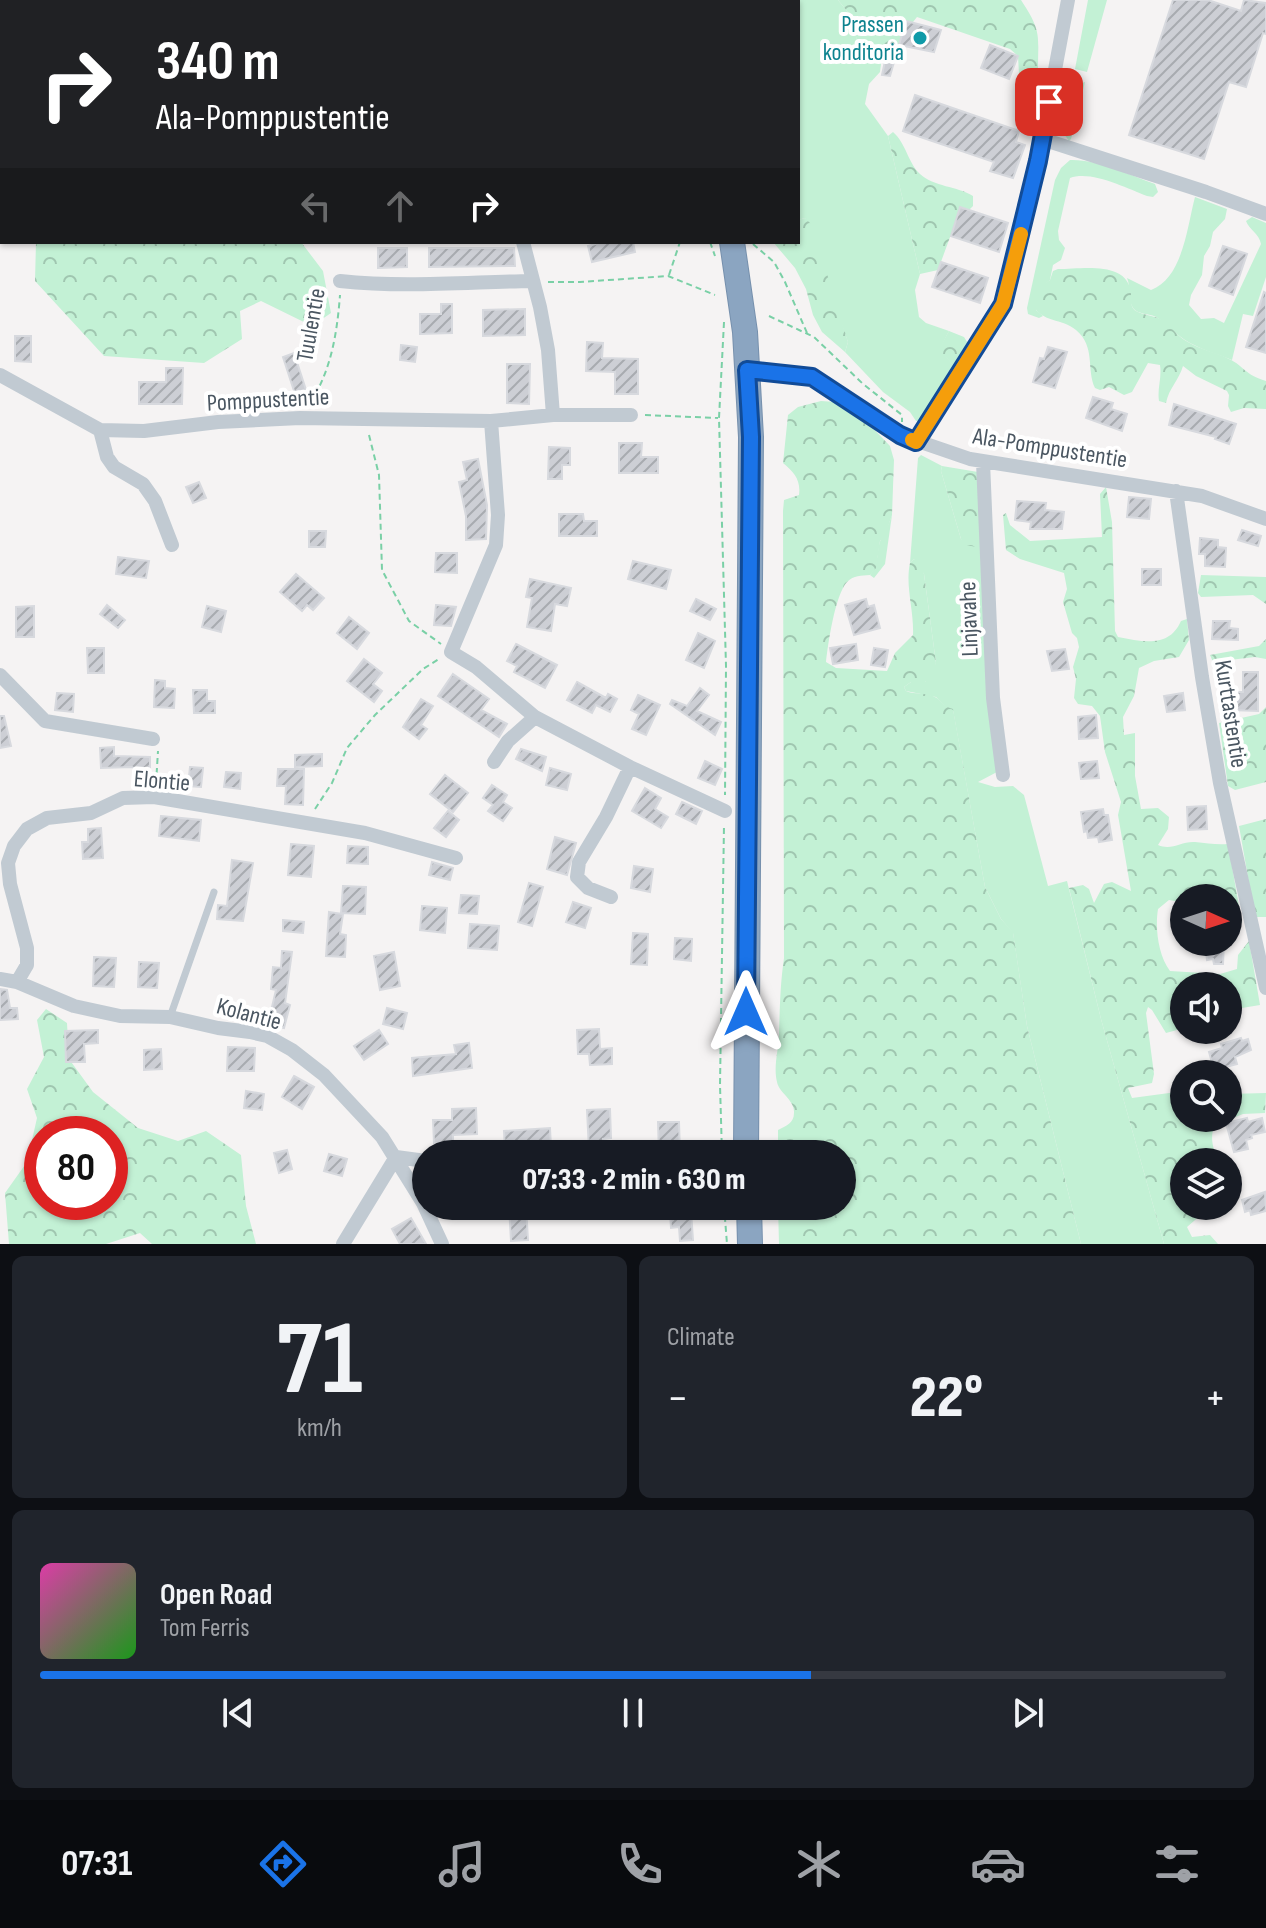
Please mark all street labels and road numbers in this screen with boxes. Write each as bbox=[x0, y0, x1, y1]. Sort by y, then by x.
street label: Tuulentie bbox=[290, 286, 332, 364]
street label: Pomppustentie bbox=[206, 382, 330, 418]
street label: Ala-Pomppustentie bbox=[970, 421, 1129, 475]
street label: Linjavahe bbox=[953, 581, 985, 657]
street label: Kurttastentie bbox=[1208, 658, 1254, 770]
street label: Elontie bbox=[133, 764, 191, 798]
street label: Kolantie bbox=[213, 991, 285, 1037]

